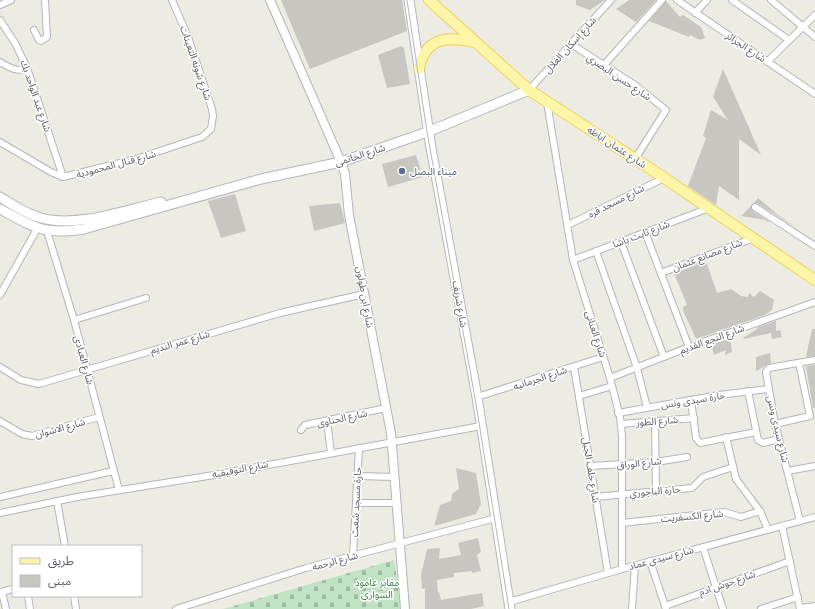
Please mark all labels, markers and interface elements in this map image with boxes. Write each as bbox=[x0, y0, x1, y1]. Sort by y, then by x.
street label: شارع إسكان الغلال bbox=[541, 14, 600, 77]
street label: شارع شونه التعينات bbox=[176, 24, 215, 102]
street label: شارع الجزائر bbox=[722, 28, 769, 66]
street label: شارع حسن البصري bbox=[583, 51, 654, 105]
street label: شارع عبد الواحد بك bbox=[17, 58, 54, 134]
street label: شارع عثمان اباظه bbox=[584, 123, 649, 172]
street label: شارع الخاتمى bbox=[333, 141, 387, 170]
street label: شارع قنال المحمودية bbox=[75, 147, 158, 182]
place label: ميناء البصل bbox=[410, 165, 457, 178]
marker: ميناء البصل bbox=[397, 166, 407, 176]
street label: شارع مسجد قره bbox=[586, 181, 647, 222]
street label: شارع ثابت باشا bbox=[611, 217, 672, 252]
street label: شارع مصانع عثمان bbox=[670, 236, 744, 275]
street label: شارع ابن طولون bbox=[352, 265, 377, 329]
street label: شارع شريف bbox=[449, 280, 471, 329]
street label: شارع العنانى bbox=[581, 309, 610, 359]
street label: شارع النجع القديم bbox=[678, 321, 747, 358]
street label: شارع عمر النديم bbox=[149, 327, 212, 358]
street label: شارع العبادى bbox=[70, 334, 97, 387]
street label: شارع الجرمانيه bbox=[511, 363, 569, 394]
street label: حارة سيدى ونس bbox=[660, 388, 726, 412]
street label: شارع سيدى ونس bbox=[763, 394, 792, 464]
street label: شارع الحناوى bbox=[315, 406, 369, 431]
street label: شارع الطور bbox=[634, 413, 679, 430]
street label: شارع الاشوان bbox=[33, 415, 87, 442]
street label: شارع خلف الجبل bbox=[578, 436, 603, 504]
street label: شارع الوراق bbox=[616, 454, 662, 473]
street label: شارع التوفيقيه bbox=[211, 457, 270, 482]
street label: حارة مسجد شعث bbox=[348, 467, 364, 537]
street label: حارة الباجوري bbox=[629, 482, 681, 501]
street label: شارع الكسفريت bbox=[660, 507, 724, 526]
street label: شارع سيدى عماد bbox=[627, 543, 695, 574]
legend bbox=[12, 545, 142, 597]
street label: شارع الرحمه bbox=[311, 549, 360, 574]
text: طريق bbox=[48, 553, 74, 569]
street label: شارع حوش ادم bbox=[697, 567, 758, 601]
text: مبنى bbox=[48, 573, 71, 589]
park label: مقابر عامود السوارى bbox=[355, 576, 399, 601]

